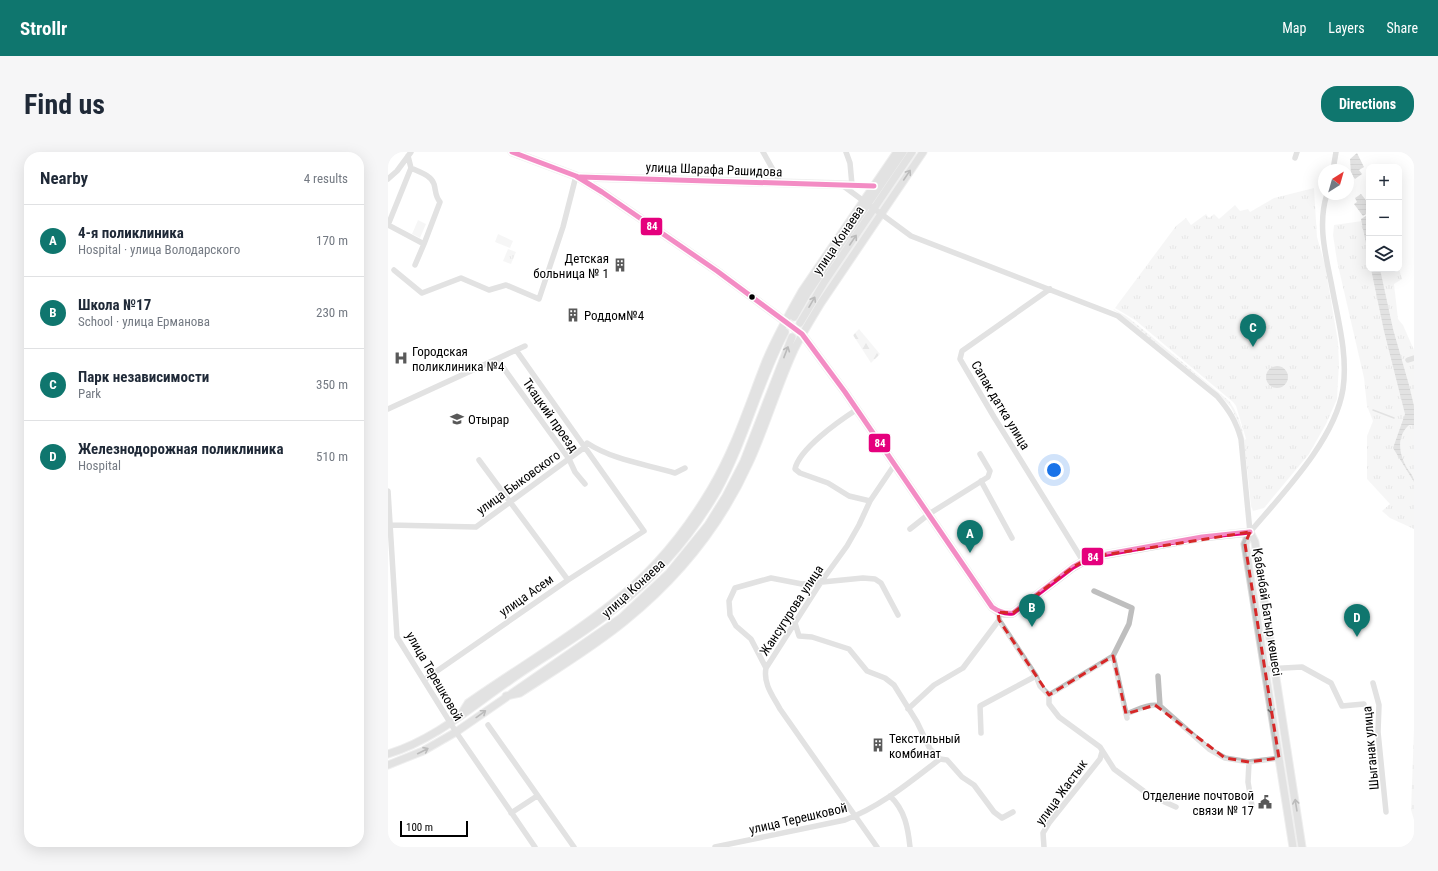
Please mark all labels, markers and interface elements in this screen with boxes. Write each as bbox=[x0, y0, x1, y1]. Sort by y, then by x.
text: Strollr bbox=[20, 17, 67, 40]
text: Map bbox=[1282, 20, 1306, 36]
text: Layers bbox=[1328, 20, 1365, 36]
text: Share bbox=[1387, 20, 1418, 36]
button: Directions bbox=[1321, 86, 1414, 122]
text: Find us bbox=[24, 88, 105, 121]
street label: улица Шарафа Рашидова bbox=[645, 160, 783, 179]
north arrow bbox=[1318, 164, 1354, 200]
map controls bbox=[1366, 164, 1402, 272]
button: + bbox=[1366, 164, 1402, 200]
text: Nearby bbox=[40, 168, 88, 188]
one-way arrow bbox=[903, 170, 911, 181]
text: 4 results bbox=[304, 171, 348, 186]
button: − bbox=[1366, 200, 1402, 236]
street label: улица Конаева bbox=[810, 203, 867, 278]
line badge: 84 bbox=[640, 217, 663, 236]
text: 84 bbox=[646, 220, 658, 233]
text: 4-я поликлиника bbox=[78, 224, 184, 242]
text: A bbox=[49, 233, 57, 248]
text: 170 m bbox=[316, 233, 348, 248]
one-way arrow bbox=[849, 235, 857, 246]
button: layers bbox=[1366, 236, 1402, 272]
text: Hospital · улица Володарского bbox=[78, 242, 240, 257]
place label: Детская больница № 1 bbox=[533, 251, 609, 281]
building icon: Детская больница № 1 bbox=[612, 257, 628, 273]
unlabelled marker bbox=[747, 292, 757, 302]
text: Школа №17 bbox=[78, 296, 151, 314]
one-way arrow bbox=[809, 296, 817, 308]
text: B bbox=[49, 305, 57, 320]
text: 230 m bbox=[316, 305, 348, 320]
building icon: Роддом№4 bbox=[565, 307, 581, 323]
place label: Роддом№4 bbox=[584, 308, 645, 323]
text: School · улица Ерманова bbox=[78, 314, 210, 329]
pin: C bbox=[1240, 314, 1266, 347]
place label: Городская поликлиника №4 bbox=[412, 344, 505, 374]
one-way arrow bbox=[782, 346, 790, 358]
hospital icon: Городская поликлиника №4 bbox=[393, 350, 409, 366]
street label: Сапак датка улица bbox=[968, 358, 1033, 453]
text: Парк независимости bbox=[78, 368, 209, 386]
street label: Ткацкий проезд bbox=[520, 376, 581, 455]
text: C bbox=[49, 377, 57, 392]
text: 350 m bbox=[316, 377, 348, 392]
text: Park bbox=[78, 386, 101, 401]
school or university icon: Отырар bbox=[449, 411, 465, 427]
place label: Отырар bbox=[468, 412, 509, 427]
line badge: 84 bbox=[868, 433, 891, 453]
text: 84 bbox=[874, 437, 886, 450]
text: Железнодорожная поликлиника bbox=[78, 440, 283, 458]
street label: улица Быковского bbox=[474, 447, 563, 518]
text: D bbox=[49, 449, 57, 464]
text: 510 m bbox=[316, 449, 348, 464]
text: Hospital bbox=[78, 458, 121, 473]
your location bbox=[1044, 460, 1064, 480]
pin: A bbox=[957, 520, 983, 553]
line badge: 84 bbox=[1081, 547, 1104, 566]
street label: Қабанбай Батыр көшесі bbox=[1250, 547, 1285, 677]
text: 84 bbox=[1087, 551, 1099, 564]
street label: улица Конаева bbox=[599, 556, 668, 621]
street label: Жансугурова улица bbox=[757, 562, 826, 658]
street label: улица Асем bbox=[496, 571, 556, 619]
pin: B bbox=[1019, 594, 1045, 627]
pin: D bbox=[1344, 604, 1370, 637]
street label: улица Терешковой bbox=[403, 629, 466, 723]
one-way arrow bbox=[1267, 701, 1275, 714]
street label: Шыганак улица bbox=[1359, 705, 1382, 790]
one-way arrow bbox=[475, 710, 486, 718]
place label: Текстильный комбинат bbox=[889, 731, 960, 761]
building icon: Текстильный комбинат bbox=[870, 737, 886, 753]
one-way arrow bbox=[417, 747, 429, 754]
street label: улица Жастык bbox=[1033, 756, 1091, 828]
place label: Отделение почтовой связи № 17 bbox=[1142, 788, 1254, 818]
public building icon: Отделение почтовой связи № 17 bbox=[1257, 794, 1273, 810]
one-way arrow bbox=[1292, 799, 1300, 812]
street label: улица Терешковой bbox=[748, 800, 849, 837]
scale bar bbox=[400, 819, 468, 838]
text: 100 m bbox=[406, 821, 433, 834]

